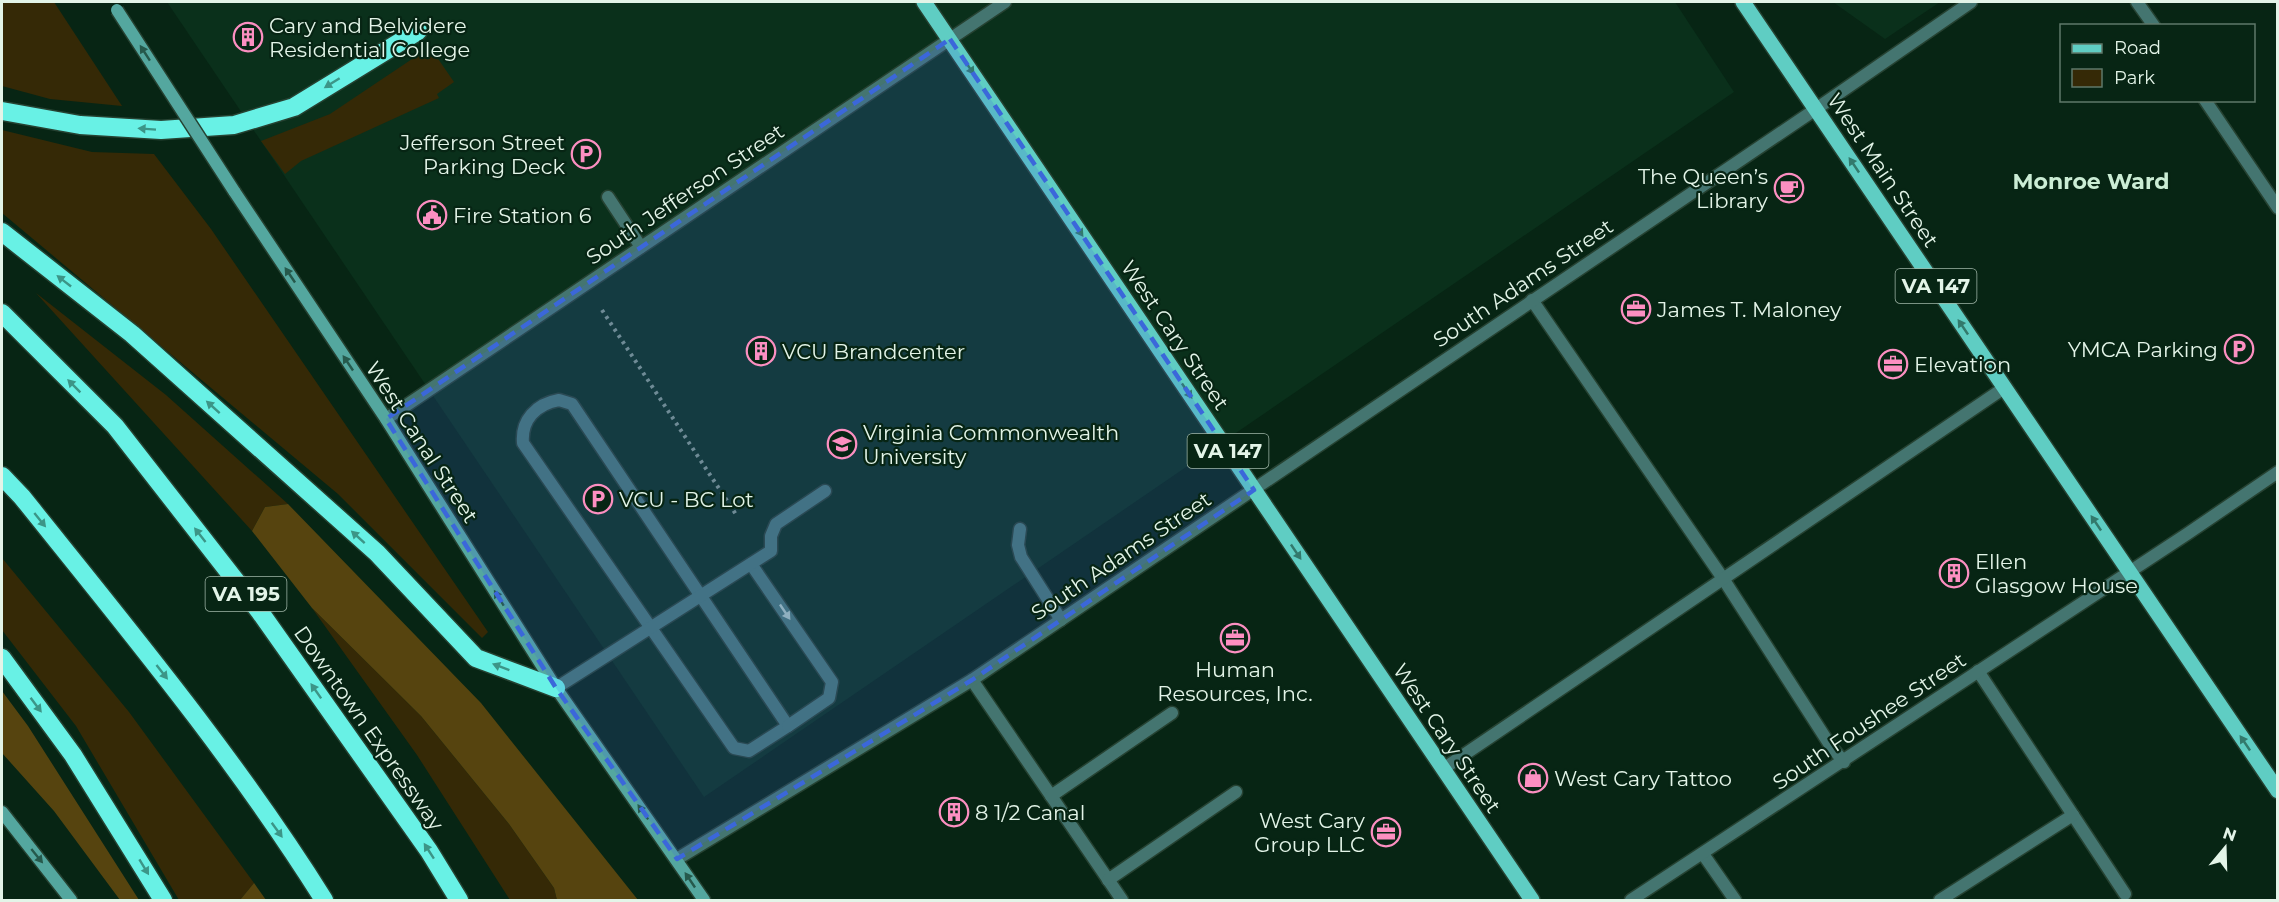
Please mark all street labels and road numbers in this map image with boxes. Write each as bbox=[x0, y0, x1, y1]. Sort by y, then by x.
street label: West Main Street bbox=[1822, 88, 1944, 252]
street label: South Jefferson Street bbox=[581, 118, 789, 270]
street label: South Adams Street bbox=[1428, 213, 1618, 353]
street label: West Cary Street bbox=[1116, 256, 1234, 414]
road number: VA 147 bbox=[1896, 269, 1976, 303]
street label: West Canal Street bbox=[360, 357, 484, 527]
road number: VA 147 bbox=[1188, 434, 1268, 468]
street label: South Adams Street bbox=[1026, 486, 1216, 626]
road number: VA 195 bbox=[206, 577, 286, 611]
street label: Downtown Expressway bbox=[289, 621, 449, 835]
street label: South Foushee Street bbox=[1768, 647, 1970, 795]
street label: West Cary Street bbox=[1388, 659, 1506, 817]

